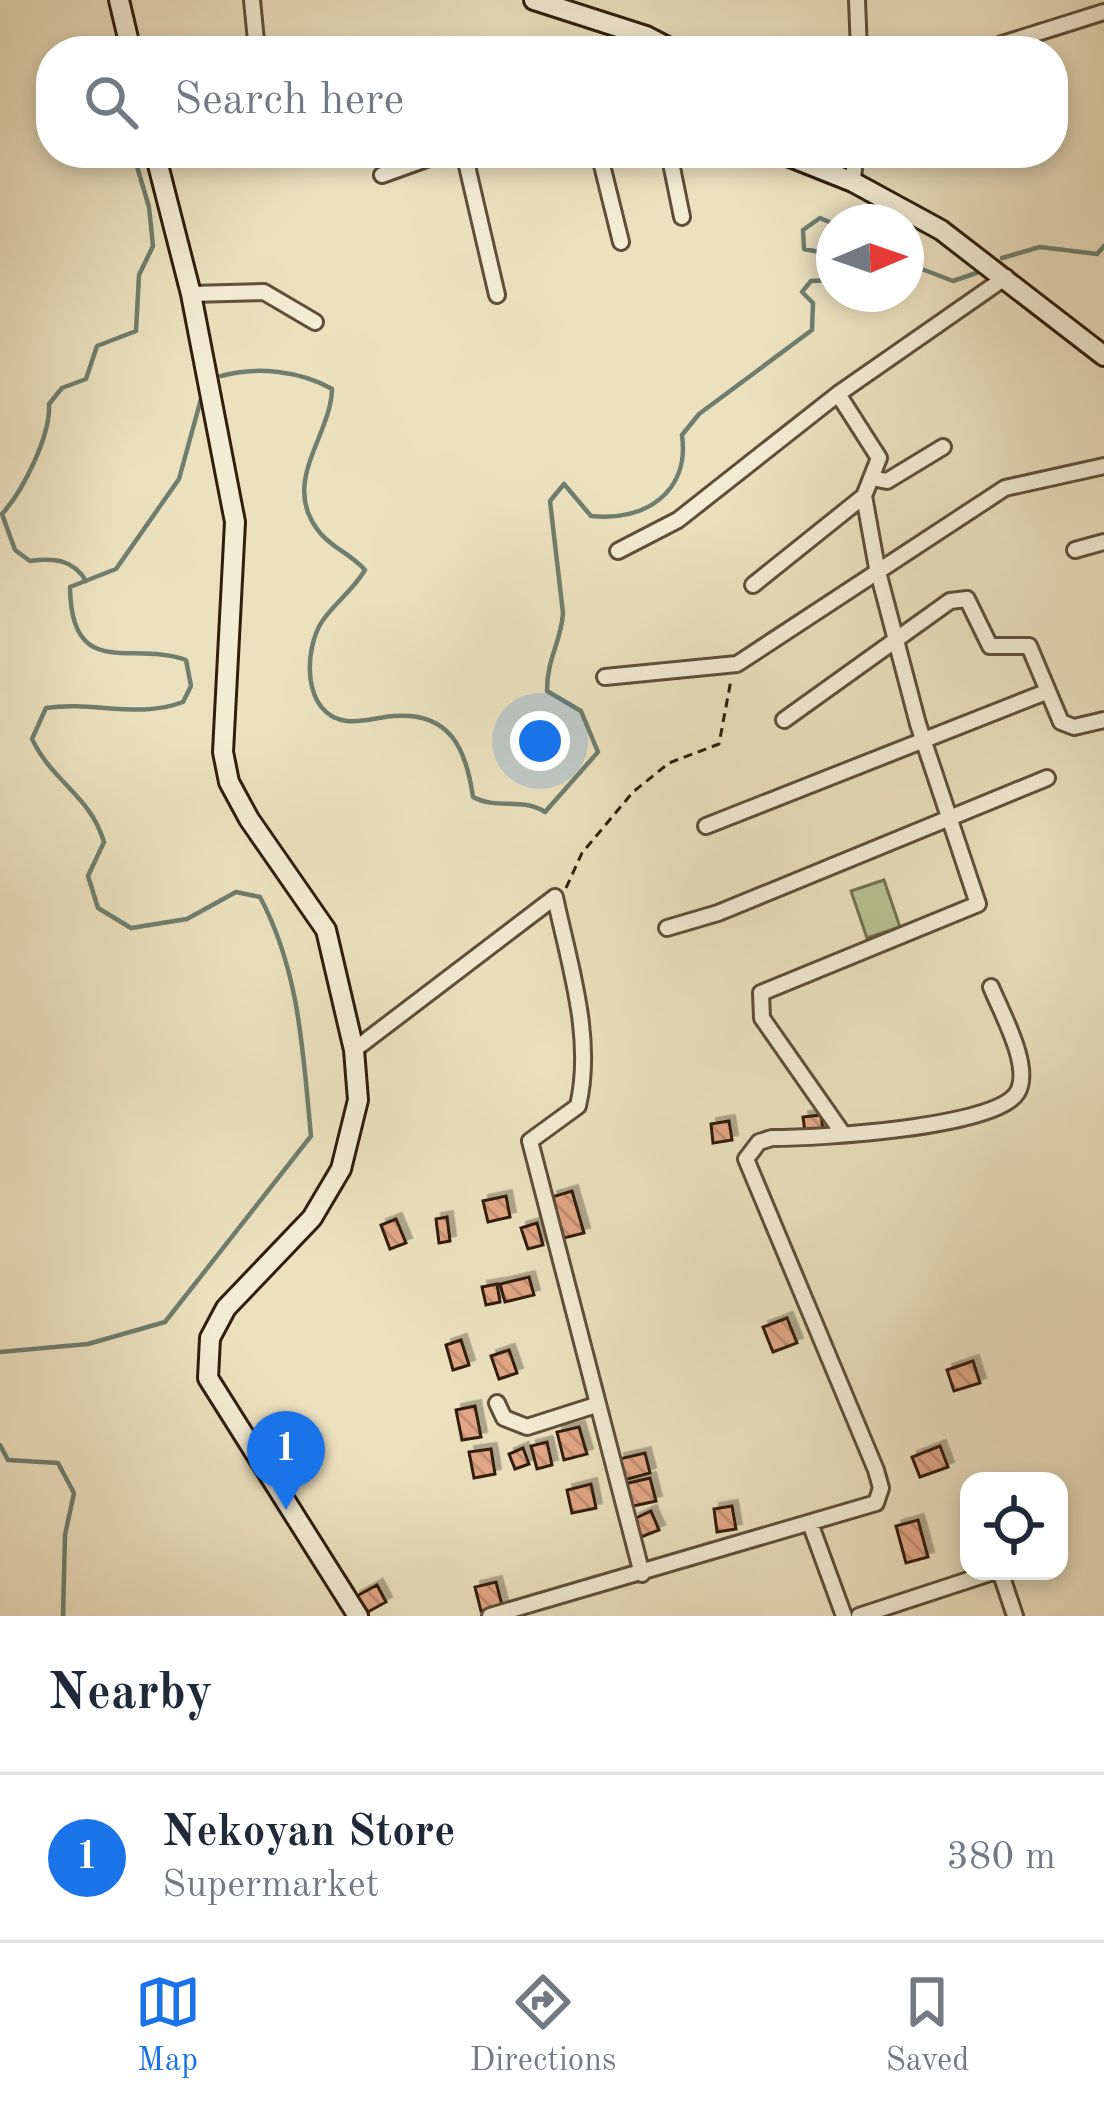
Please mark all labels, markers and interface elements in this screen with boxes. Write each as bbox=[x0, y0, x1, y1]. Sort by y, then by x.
search box bbox=[36, 36, 1068, 168]
icon: search bbox=[78, 69, 144, 135]
text: Search here bbox=[174, 79, 404, 124]
north arrow bbox=[816, 204, 924, 312]
your location bbox=[510, 711, 570, 771]
pin: 1 bbox=[247, 1411, 325, 1510]
map controls bbox=[960, 1472, 1068, 1580]
button: locate bbox=[960, 1472, 1068, 1580]
text: Nearby bbox=[48, 1669, 213, 1720]
text: Nekoyan Store bbox=[162, 1811, 456, 1856]
text: 1 bbox=[76, 1838, 98, 1877]
text: 380 m bbox=[946, 1838, 1056, 1877]
text: Supermarket bbox=[162, 1866, 379, 1905]
tab: Map bbox=[135, 1969, 201, 2082]
tab: Directions bbox=[470, 1969, 616, 2082]
tab: Saved bbox=[885, 1969, 969, 2082]

